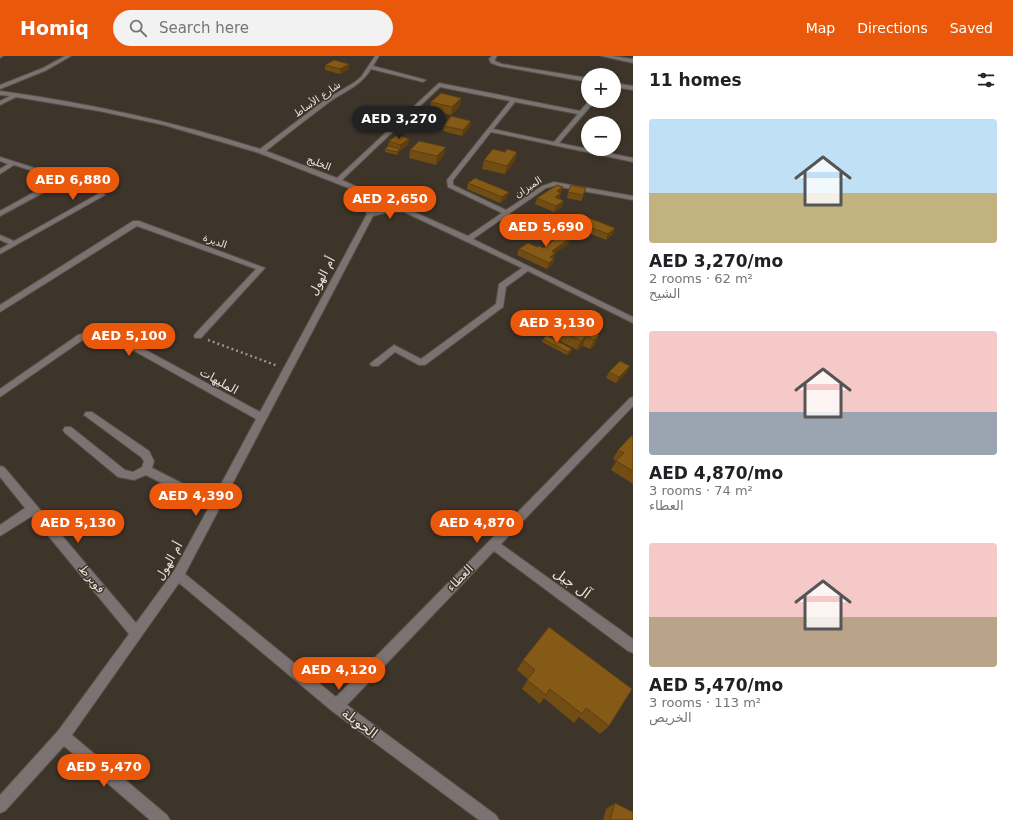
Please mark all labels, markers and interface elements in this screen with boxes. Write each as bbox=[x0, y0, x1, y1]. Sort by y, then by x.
search box bbox=[113, 10, 393, 46]
text: Homiq bbox=[20, 17, 89, 39]
icon: search bbox=[127, 17, 149, 39]
text: Search here bbox=[159, 19, 249, 37]
text: Map bbox=[806, 20, 835, 36]
text: Directions bbox=[857, 20, 928, 36]
text: Saved bbox=[950, 20, 993, 36]
map controls bbox=[581, 68, 621, 156]
button: + bbox=[581, 68, 621, 108]
icon: filters bbox=[975, 69, 997, 91]
text: 11 homes bbox=[649, 70, 742, 90]
street label: شارع الأساط bbox=[291, 78, 343, 120]
pin: AED 3,270 bbox=[353, 106, 445, 140]
text: AED 3,270 bbox=[361, 111, 437, 126]
button: − bbox=[581, 116, 621, 156]
icon: home bbox=[787, 145, 859, 217]
street label: الخليج bbox=[305, 153, 333, 174]
pin: AED 6,880 bbox=[27, 167, 119, 201]
text: AED 6,880 bbox=[35, 172, 111, 187]
street label: الميزان bbox=[512, 174, 544, 200]
pin: AED 2,650 bbox=[344, 186, 436, 220]
text: AED 2,650 bbox=[352, 191, 428, 206]
pin: AED 5,690 bbox=[500, 214, 592, 248]
text: AED 5,690 bbox=[508, 219, 584, 234]
street label: الديرة bbox=[202, 232, 228, 250]
text: AED 3,270/mo bbox=[649, 251, 783, 271]
street label: أم الهول bbox=[305, 254, 339, 298]
text: 2 rooms · 62 m² bbox=[649, 271, 753, 286]
text: الشيح bbox=[649, 286, 680, 301]
pin: AED 3,130 bbox=[511, 310, 603, 344]
text: AED 3,130 bbox=[519, 315, 595, 330]
pin: AED 5,100 bbox=[83, 323, 175, 357]
text: AED 5,100 bbox=[91, 328, 167, 343]
icon: home bbox=[787, 357, 859, 429]
street label: المليهات bbox=[197, 365, 241, 397]
text: AED 4,870/mo bbox=[649, 463, 783, 483]
pin: AED 4,390 bbox=[150, 483, 242, 517]
text: 3 rooms · 74 m² bbox=[649, 483, 753, 498]
text: AED 4,390 bbox=[158, 488, 234, 503]
text: العطاء bbox=[649, 498, 684, 513]
pin: AED 5,130 bbox=[32, 510, 124, 544]
pin: AED 4,870 bbox=[431, 510, 523, 544]
text: AED 5,130 bbox=[40, 515, 116, 530]
text: AED 4,870 bbox=[439, 515, 515, 530]
street label: أم الهول bbox=[152, 539, 186, 583]
street label: فويرط bbox=[75, 562, 108, 597]
street label: العطاء bbox=[444, 562, 476, 594]
street label: آل جيل bbox=[550, 564, 595, 602]
icon: home bbox=[787, 569, 859, 641]
pin: AED 4,120 bbox=[293, 657, 385, 691]
text: AED 4,120 bbox=[301, 662, 377, 677]
text: AED 5,470/mo bbox=[649, 675, 783, 695]
text: 3 rooms · 113 m² bbox=[649, 695, 761, 710]
street label: الحويلة bbox=[338, 704, 381, 742]
text: الخريص bbox=[649, 710, 692, 725]
pin: AED 5,470 bbox=[58, 754, 150, 788]
text: AED 5,470 bbox=[66, 759, 142, 774]

